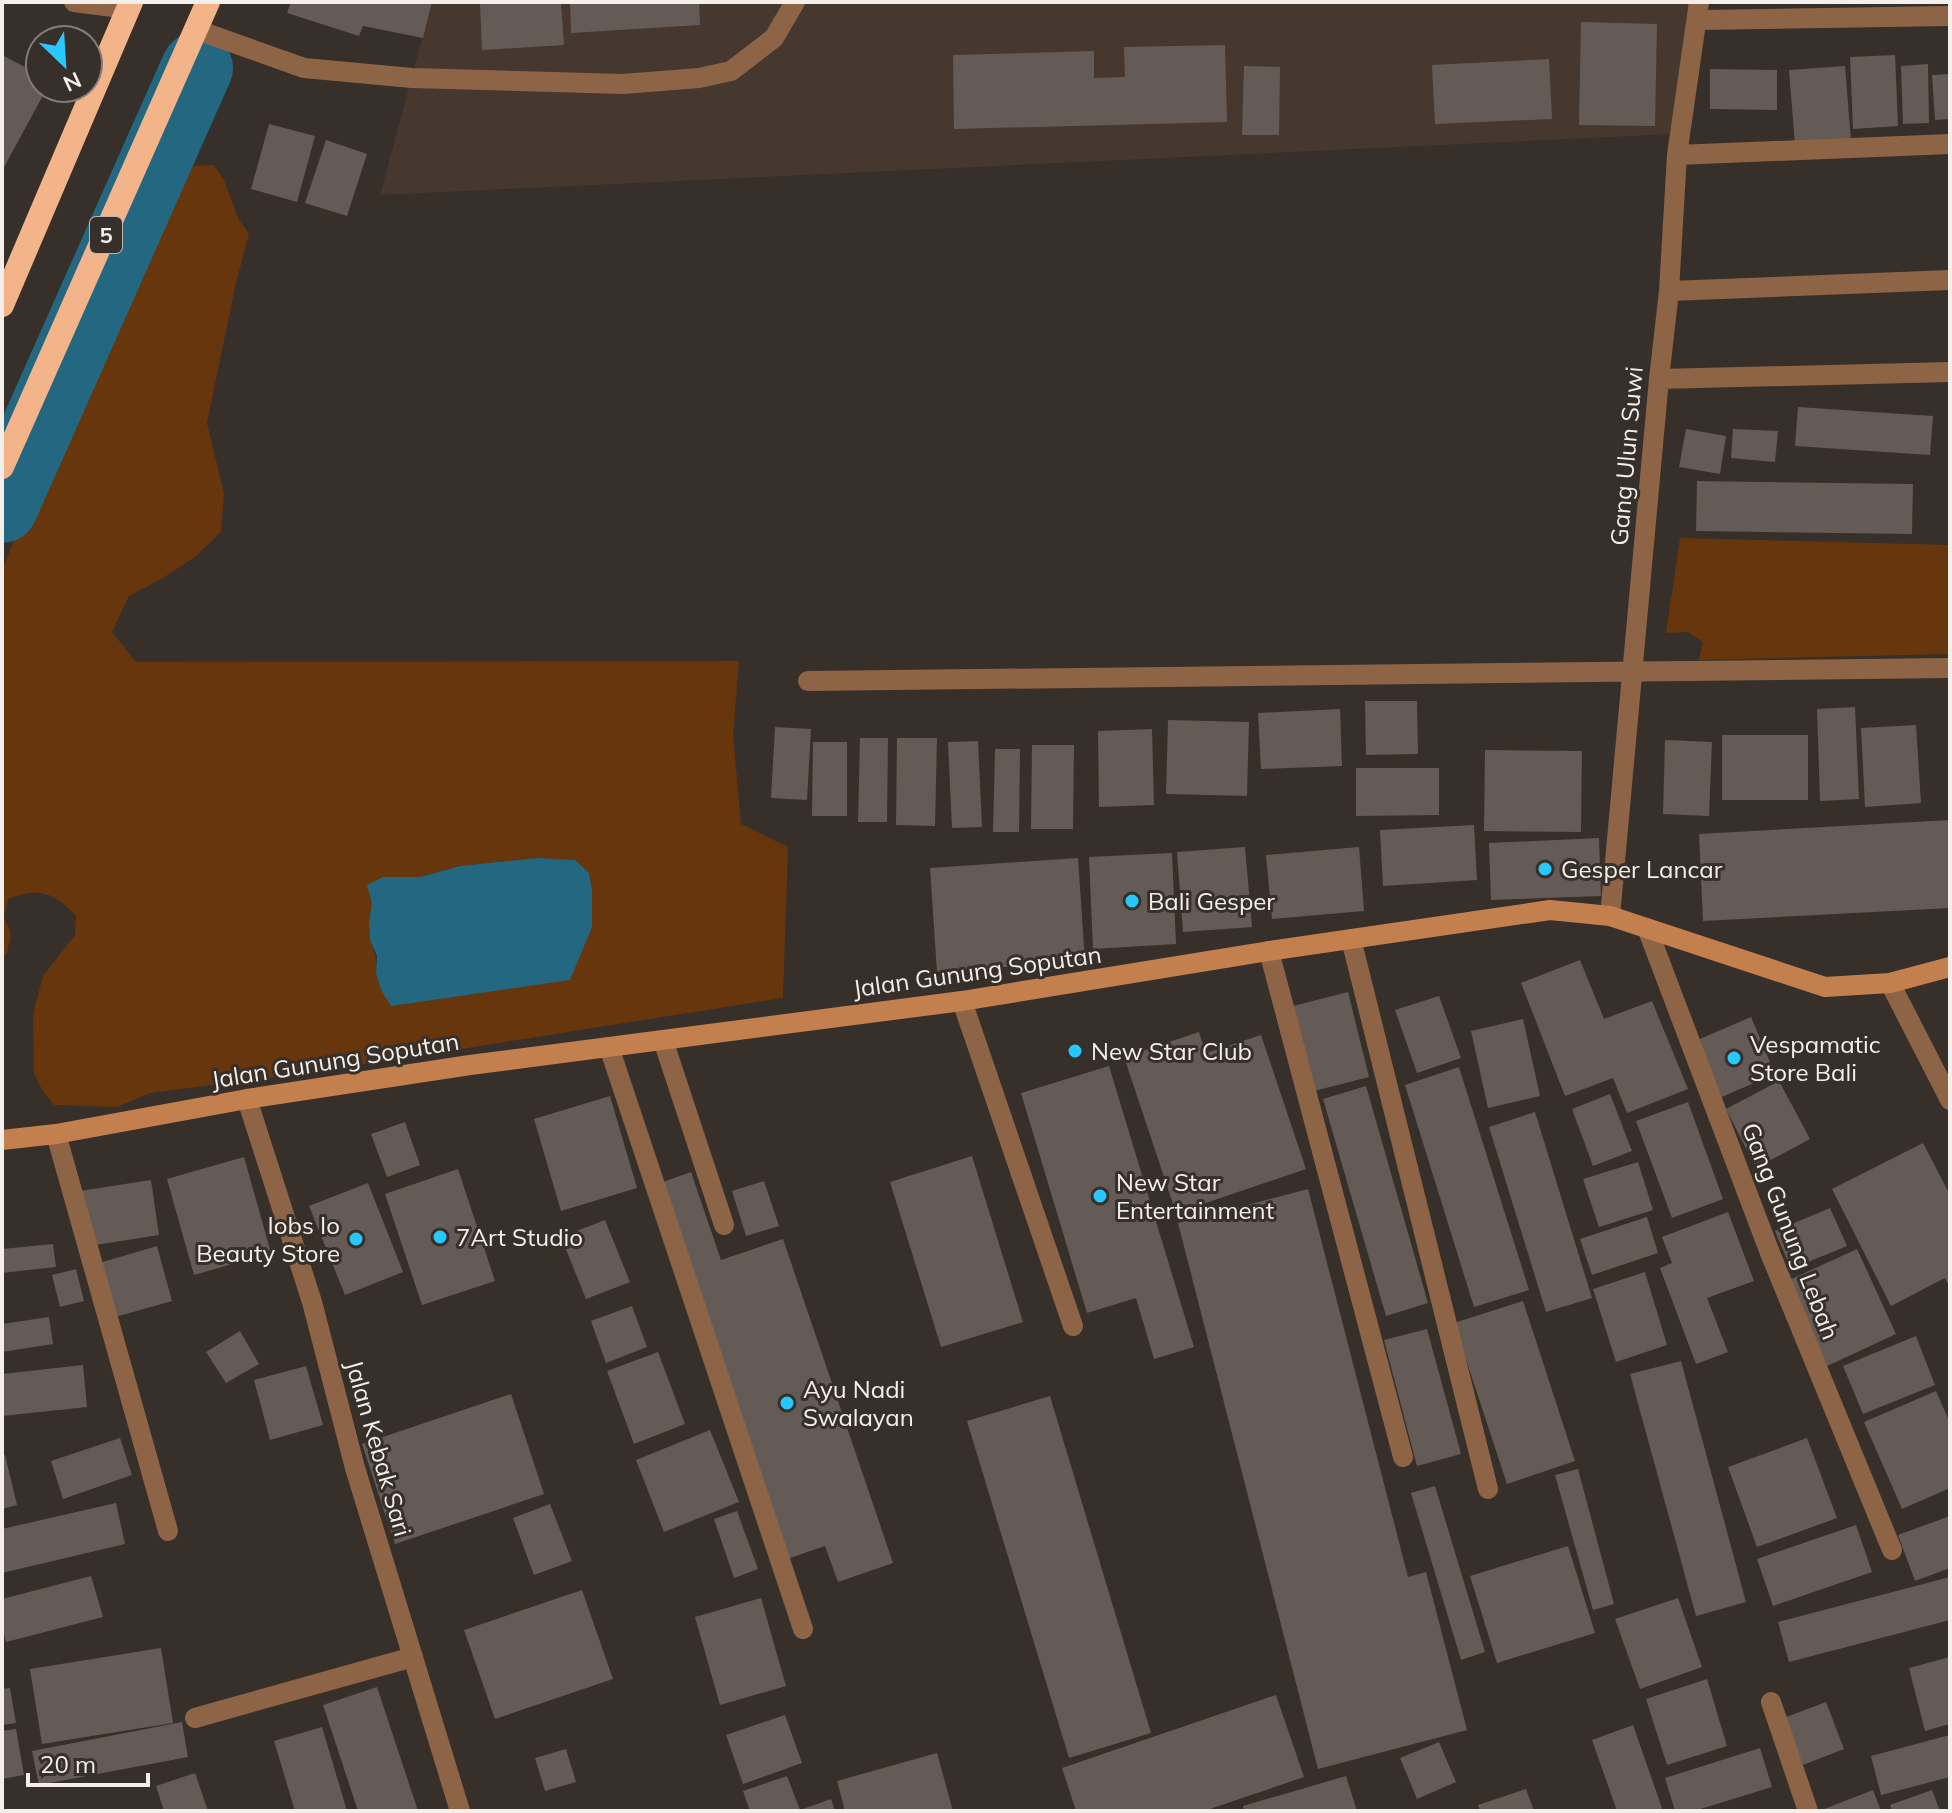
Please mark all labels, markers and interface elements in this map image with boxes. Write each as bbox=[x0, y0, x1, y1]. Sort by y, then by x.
north arrow bbox=[24, 24, 104, 104]
text: N bbox=[59, 66, 86, 98]
road number: 5 bbox=[90, 217, 122, 253]
street label: Gang Ulun Suwi bbox=[1603, 365, 1649, 547]
place label: Gesper Lancar bbox=[1561, 854, 1723, 884]
marker: Gesper Lancar bbox=[1536, 860, 1554, 878]
place label: Bali Gesper bbox=[1148, 886, 1275, 916]
marker: Bali Gesper bbox=[1123, 892, 1141, 910]
street label: Jalan Gunung Soputan bbox=[851, 939, 1103, 1003]
street label: Jalan Gunung Soputan bbox=[209, 1026, 461, 1094]
place label: Vespamatic Store Bali bbox=[1750, 1029, 1881, 1087]
place label: New Star Club bbox=[1091, 1036, 1252, 1066]
marker: New Star Club bbox=[1066, 1042, 1084, 1060]
marker: Vespamatic Store Bali bbox=[1725, 1049, 1743, 1067]
street label: Gang Gunung Lebah bbox=[1736, 1118, 1846, 1344]
place label: New Star Entertainment bbox=[1116, 1167, 1274, 1225]
marker: New Star Entertainment bbox=[1091, 1187, 1109, 1205]
place label: Iobs Io Beauty Store bbox=[196, 1210, 340, 1268]
place label: 7Art Studio bbox=[456, 1222, 583, 1252]
marker: 7Art Studio bbox=[431, 1228, 449, 1246]
marker: Iobs Io Beauty Store bbox=[347, 1230, 365, 1248]
street label: Jalan Kebak Sari bbox=[340, 1356, 418, 1540]
place label: Ayu Nadi Swalayan bbox=[803, 1374, 914, 1432]
marker: Ayu Nadi Swalayan bbox=[778, 1394, 796, 1412]
scale bar bbox=[28, 1737, 148, 1787]
text: 20 m bbox=[40, 1749, 96, 1779]

